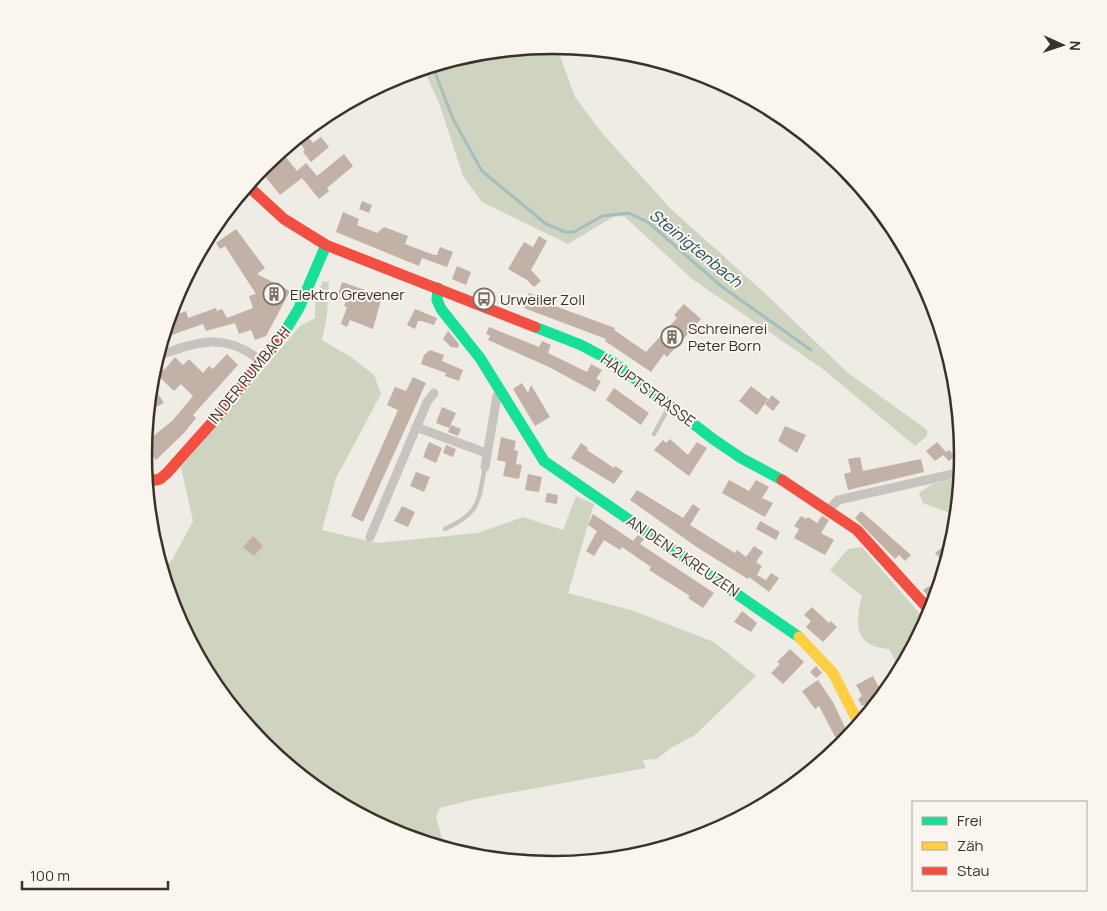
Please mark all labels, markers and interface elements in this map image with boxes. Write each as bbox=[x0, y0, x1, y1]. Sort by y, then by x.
north arrow bbox=[1037, 20, 1087, 70]
text: N bbox=[1066, 40, 1085, 51]
water label: Steinigtenbach bbox=[645, 204, 747, 292]
building icon: Elektro Grevener bbox=[262, 282, 286, 306]
place label: Elektro Grevener bbox=[290, 284, 405, 305]
bus stop icon: Urweiler Zoll bbox=[472, 287, 496, 311]
place label: Urweiler Zoll bbox=[500, 289, 585, 310]
place label: Schreinerei Peter Born bbox=[688, 318, 767, 356]
street label: IN DER RUMBACH bbox=[203, 322, 295, 428]
building icon: Schreinerei Peter Born bbox=[660, 325, 684, 349]
street label: HAUPTSTRASSE bbox=[596, 349, 700, 431]
street label: AN DEN 2 KREUZEN bbox=[623, 510, 743, 602]
legend bbox=[912, 801, 1087, 891]
text: Frei bbox=[957, 810, 982, 831]
text: Zäh bbox=[957, 835, 984, 856]
scale bar bbox=[22, 858, 169, 890]
text: Stau bbox=[957, 860, 990, 881]
text: 100 m bbox=[30, 865, 70, 886]

